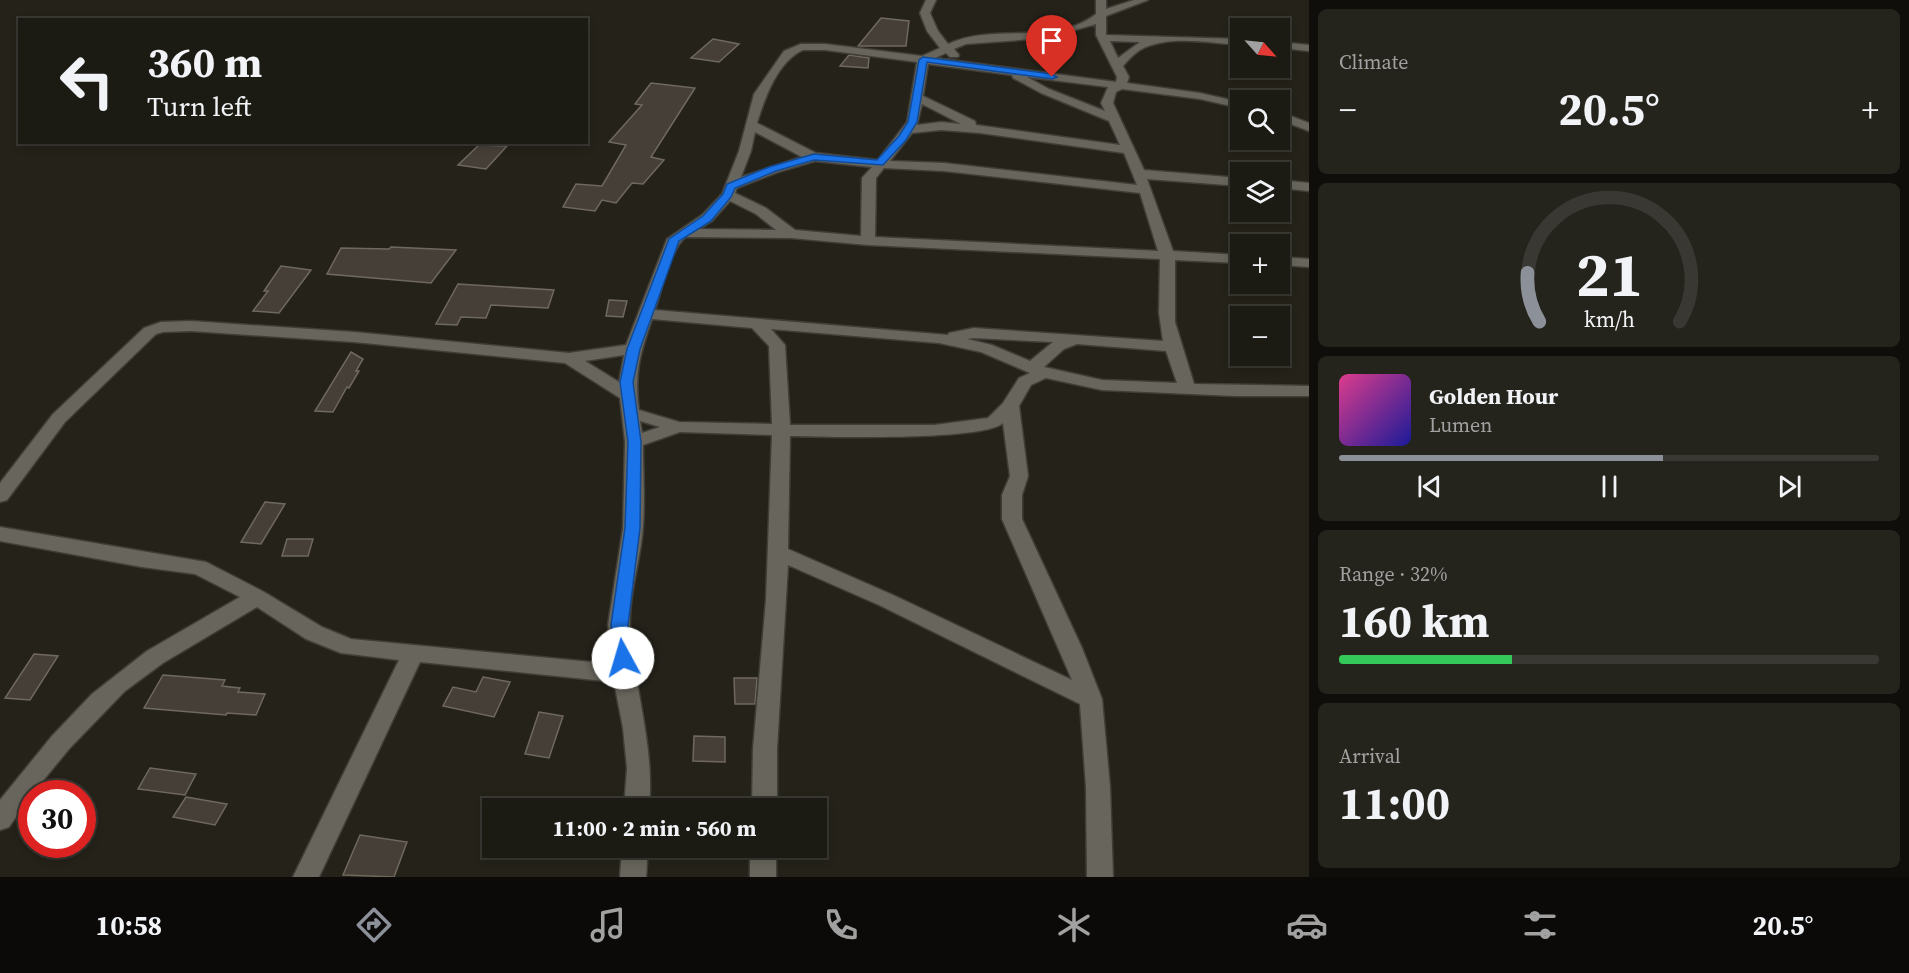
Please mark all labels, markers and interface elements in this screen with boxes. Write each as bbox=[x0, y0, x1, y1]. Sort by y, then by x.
pin bbox=[1026, 15, 1077, 77]
north arrow bbox=[1230, 18, 1290, 78]
map controls bbox=[1230, 18, 1290, 366]
icon: arrive bbox=[1035, 24, 1068, 57]
text: 360 m bbox=[147, 33, 262, 91]
icon: left bbox=[48, 42, 126, 120]
text: Climate bbox=[1339, 48, 1408, 76]
text: 20.5° bbox=[1558, 78, 1660, 140]
text: − bbox=[1339, 87, 1357, 132]
text: + bbox=[1862, 87, 1879, 132]
text: Turn left bbox=[147, 88, 251, 125]
button: search bbox=[1230, 90, 1290, 150]
button: layers bbox=[1230, 162, 1290, 222]
text: 21 bbox=[1575, 231, 1643, 317]
button: + bbox=[1230, 234, 1290, 294]
text: km/h bbox=[1583, 305, 1635, 334]
button: − bbox=[1230, 306, 1290, 366]
text: Golden Hour bbox=[1429, 381, 1558, 411]
text: Lumen bbox=[1429, 411, 1492, 439]
icon: previous bbox=[1413, 470, 1446, 503]
icon: pause bbox=[1593, 470, 1626, 503]
icon: next bbox=[1773, 470, 1806, 503]
text: Range · 32% bbox=[1339, 560, 1448, 588]
text: 160 km bbox=[1339, 590, 1490, 652]
position arrow bbox=[591, 626, 655, 690]
text: Arrival bbox=[1339, 742, 1401, 770]
text: 11:00 bbox=[1339, 772, 1450, 834]
speed limit sign: 30 bbox=[18, 780, 96, 858]
text: 11:00 · 2 min · 560 m bbox=[553, 813, 756, 843]
icon: directions bbox=[353, 904, 395, 946]
icon: music bbox=[587, 904, 629, 946]
icon: phone bbox=[820, 904, 862, 946]
icon: climate bbox=[1053, 904, 1095, 946]
icon: car bbox=[1286, 904, 1328, 946]
icon: filters bbox=[1519, 904, 1561, 946]
text: 10:58 bbox=[96, 907, 162, 944]
text: 20.5° bbox=[1753, 907, 1813, 944]

